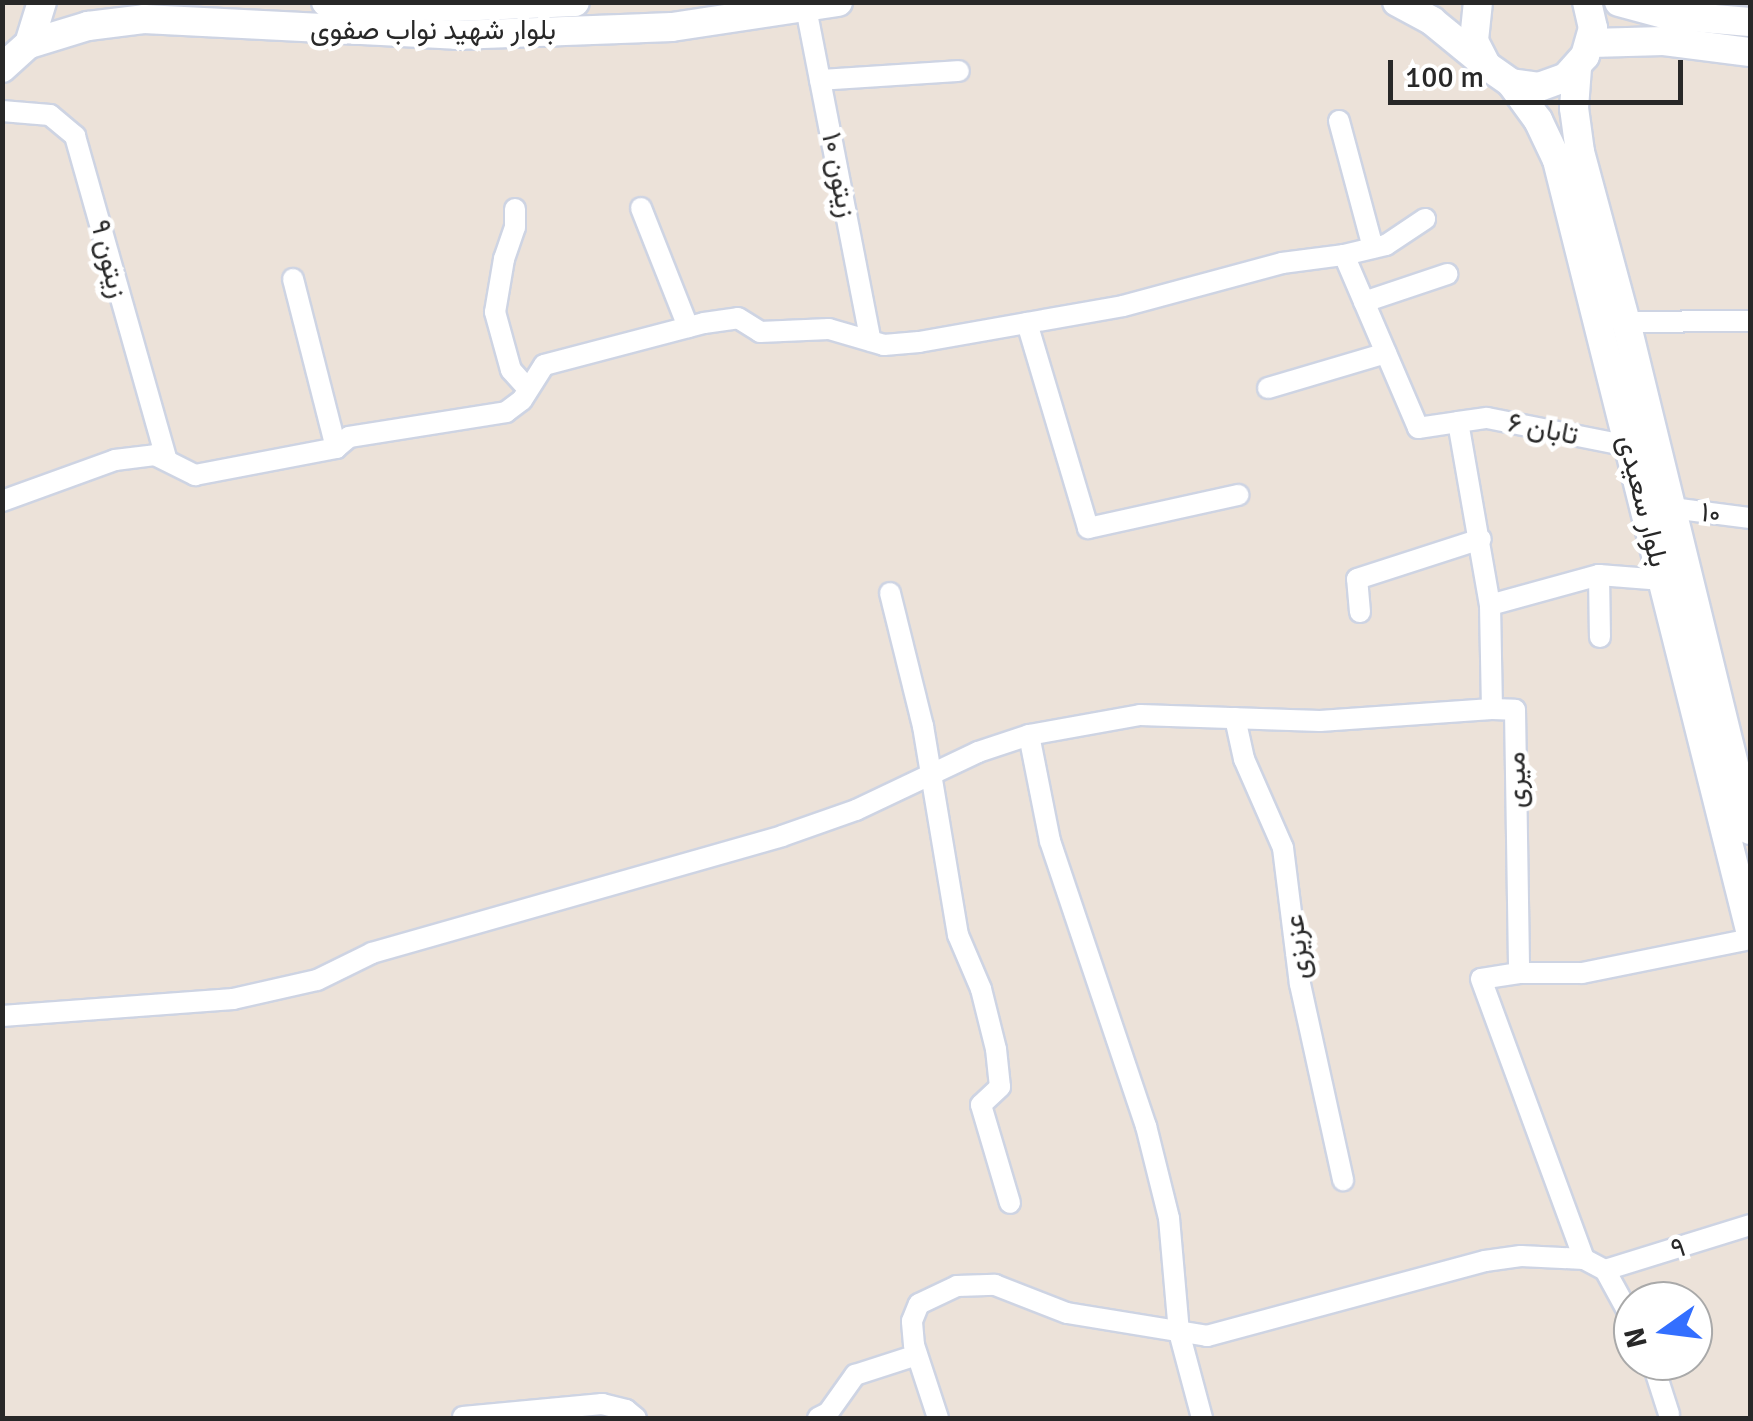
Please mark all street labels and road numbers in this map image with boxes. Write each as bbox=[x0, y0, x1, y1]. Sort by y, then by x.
street label: بلوار شهید نواب صفوی bbox=[310, 13, 556, 47]
street label: زیتون ۱۰ bbox=[814, 130, 864, 220]
street label: زیتون ۹ bbox=[83, 216, 135, 302]
street label: تابان ۶ bbox=[1505, 406, 1581, 452]
street label: بلوار سعیدی bbox=[1610, 432, 1676, 570]
street label: ۱۰ bbox=[1699, 495, 1723, 531]
street label: میری bbox=[1499, 751, 1533, 809]
street label: عزیزی bbox=[1277, 913, 1317, 981]
street label: ۹ bbox=[1667, 1230, 1689, 1266]

